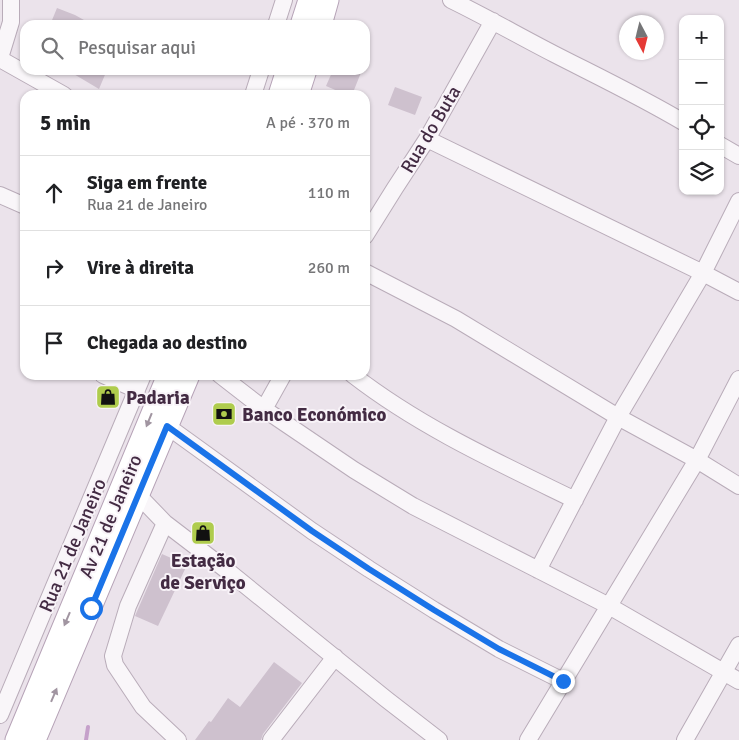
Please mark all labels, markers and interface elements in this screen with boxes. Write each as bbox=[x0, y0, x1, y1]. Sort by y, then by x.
north arrow bbox=[619, 15, 664, 60]
map controls bbox=[679, 15, 724, 195]
button: + bbox=[679, 15, 724, 60]
search box bbox=[20, 20, 370, 75]
icon: search bbox=[38, 34, 66, 62]
text: Pesquisar aqui bbox=[78, 36, 196, 60]
button: − bbox=[679, 60, 724, 105]
street label: Rua do Buta bbox=[395, 82, 466, 177]
button: locate bbox=[679, 105, 724, 150]
text: 5 min bbox=[40, 110, 91, 136]
text: A pé · 370 m bbox=[266, 113, 350, 133]
button: layers bbox=[679, 150, 724, 195]
text: Siga em frente bbox=[87, 171, 207, 195]
icon: ahead bbox=[40, 179, 68, 207]
text: 110 m bbox=[308, 183, 350, 203]
text: Rua 21 de Janeiro bbox=[87, 195, 207, 215]
icon: right bbox=[40, 254, 68, 282]
text: Vire à direita bbox=[87, 256, 194, 280]
text: 260 m bbox=[308, 258, 350, 278]
icon: arrive bbox=[40, 329, 68, 357]
text: Chegada ao destino bbox=[87, 331, 247, 355]
shop icon: Padaria bbox=[95, 384, 121, 410]
place label: Padaria bbox=[126, 386, 190, 410]
bank icon: Banco Económico bbox=[211, 401, 237, 427]
place label: Banco Económico bbox=[242, 403, 386, 427]
one-way arrow bbox=[145, 413, 153, 427]
street label: Av 21 de Janeiro bbox=[74, 451, 148, 582]
street label: Rua 21 de Janeiro bbox=[34, 475, 112, 616]
shop icon: Estação de Serviço bbox=[190, 520, 216, 546]
place label: Estação de Serviço bbox=[160, 549, 246, 595]
route start bbox=[80, 597, 103, 620]
one-way arrow bbox=[62, 611, 70, 626]
route end bbox=[552, 670, 575, 693]
one-way arrow bbox=[50, 687, 58, 702]

